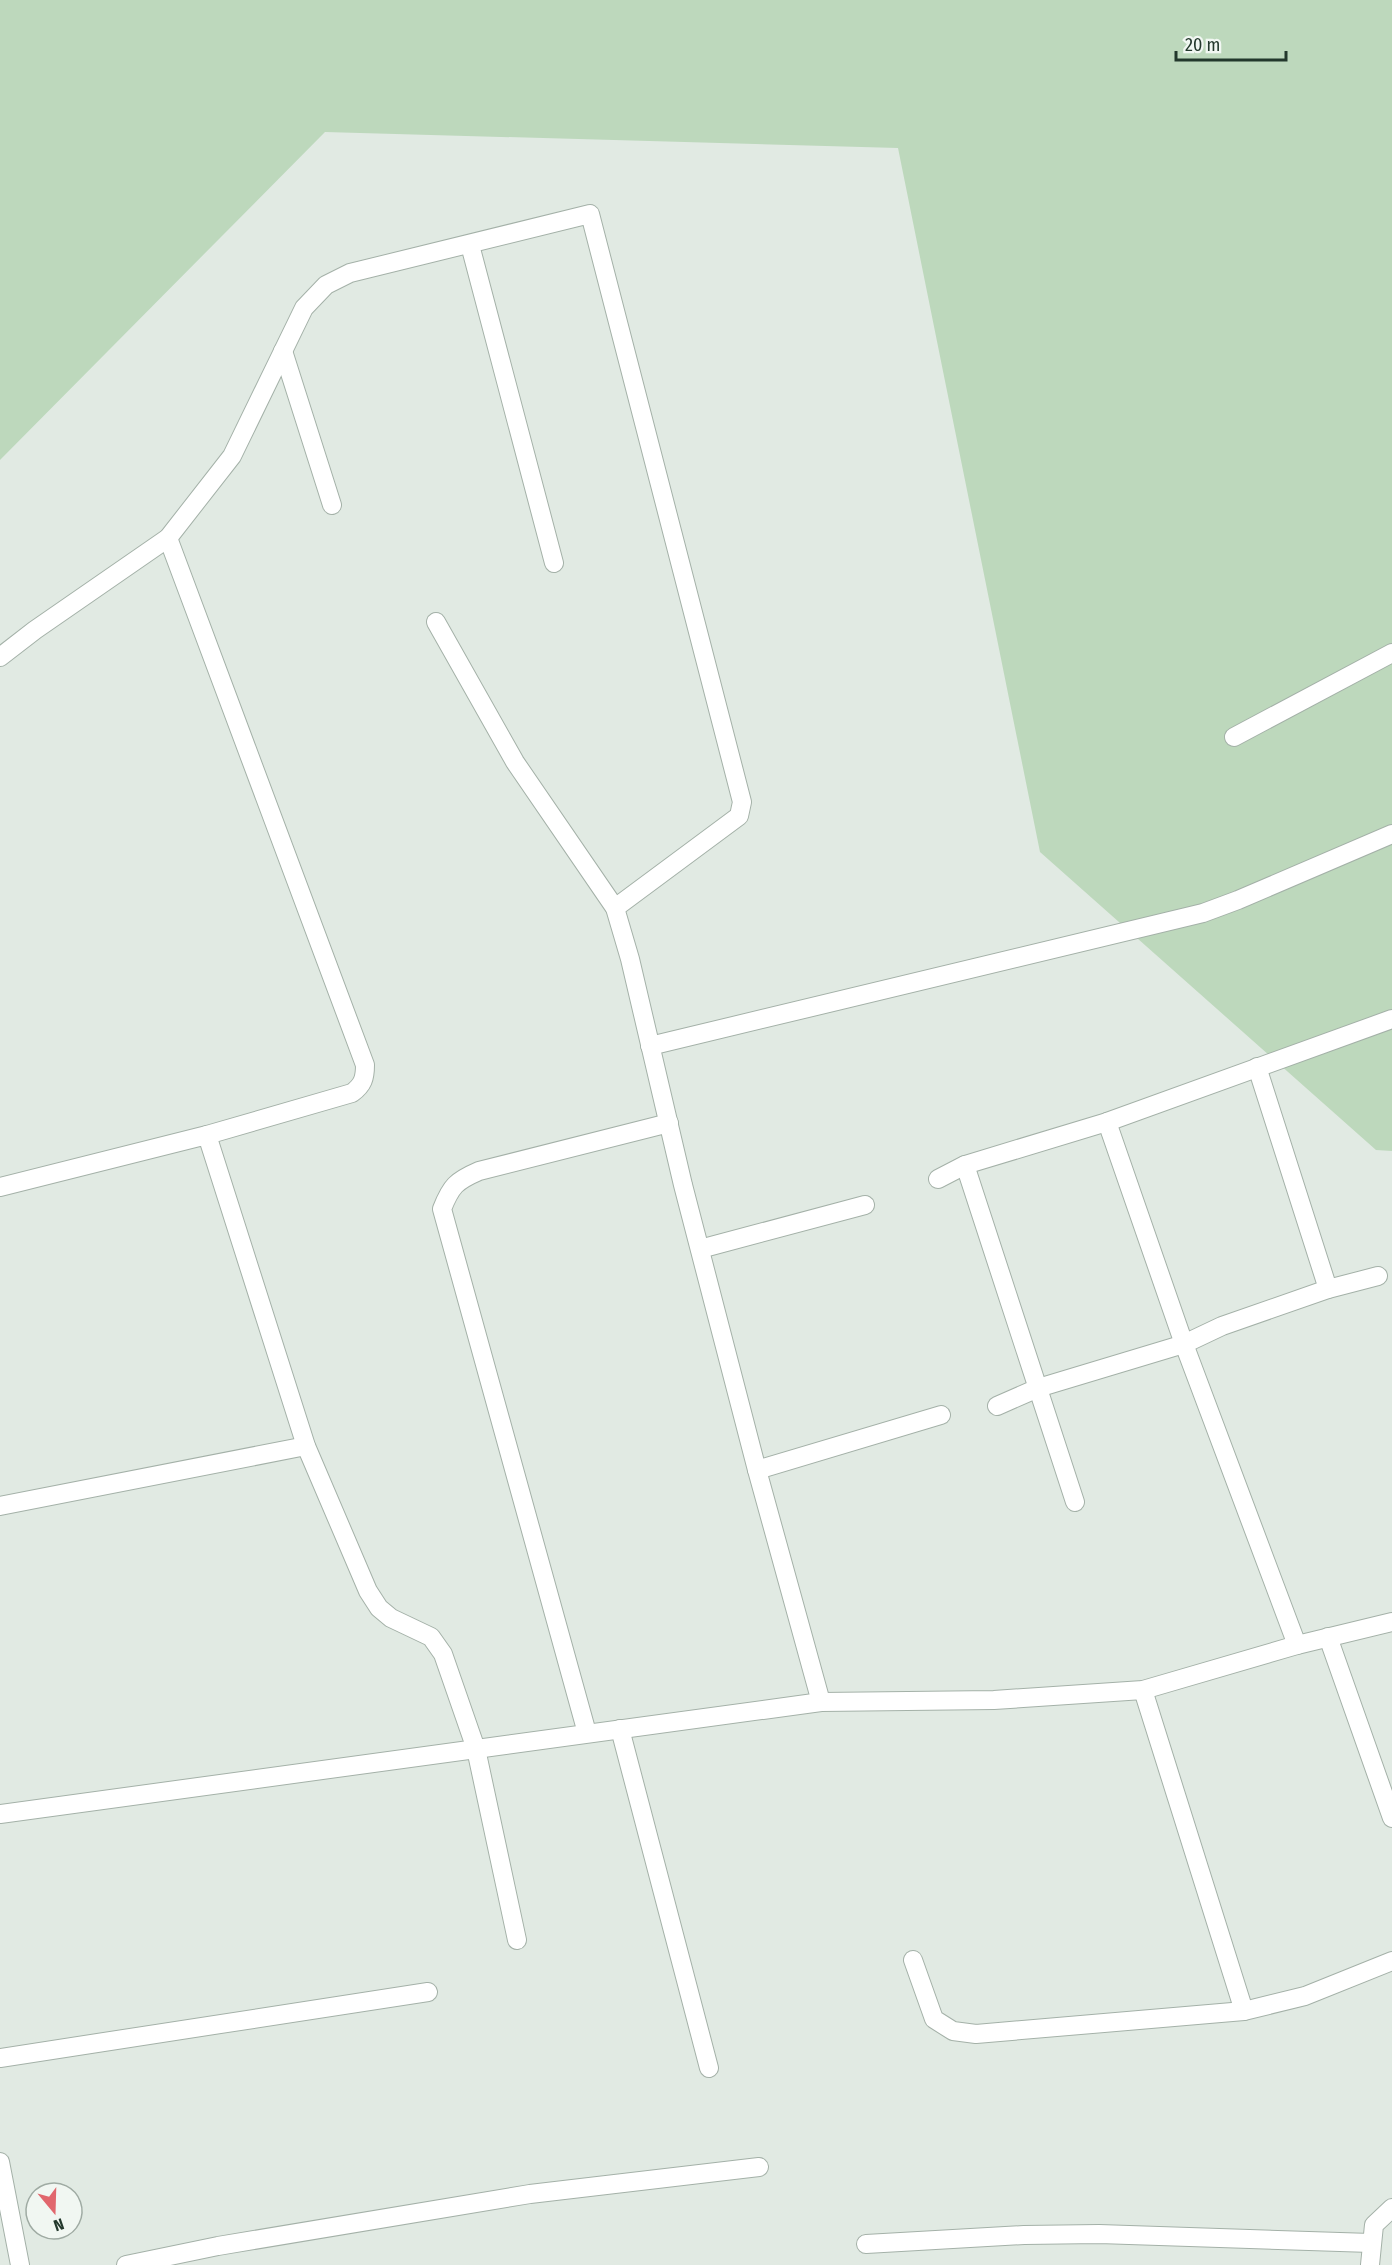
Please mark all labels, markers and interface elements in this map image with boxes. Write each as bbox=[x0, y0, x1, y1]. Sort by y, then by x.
scale bar bbox=[1176, 24, 1286, 62]
text: 20 m bbox=[1185, 34, 1220, 56]
north arrow bbox=[24, 2181, 84, 2241]
text: N bbox=[51, 2214, 66, 2235]

